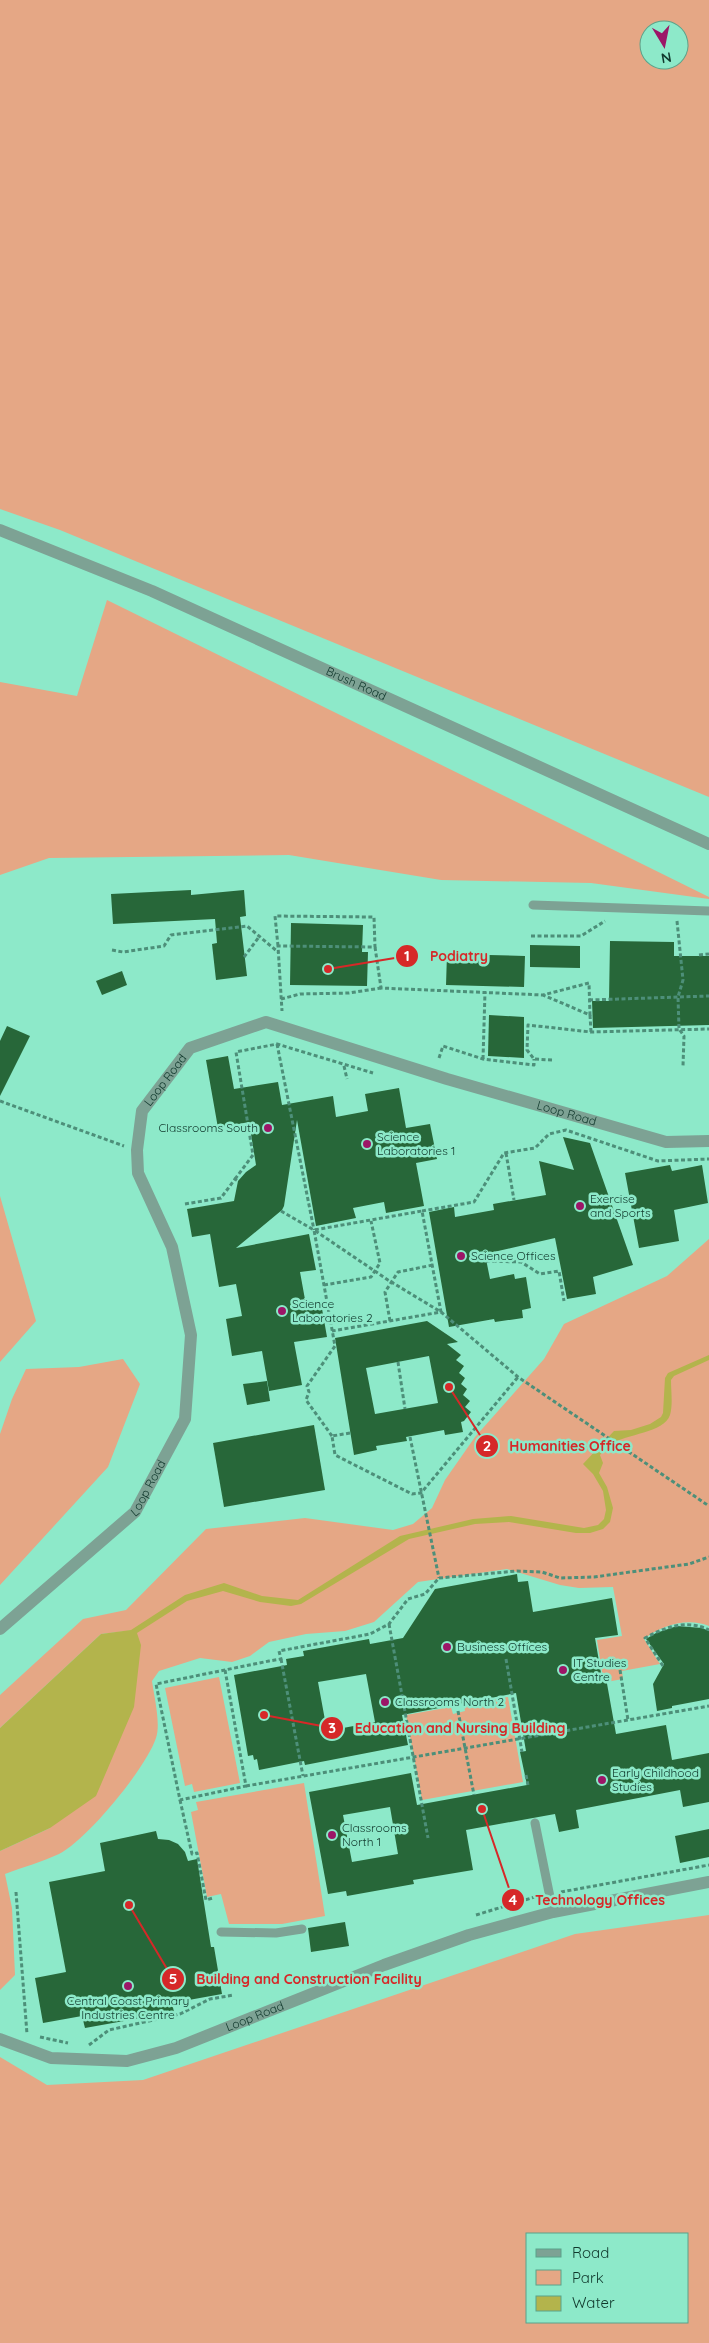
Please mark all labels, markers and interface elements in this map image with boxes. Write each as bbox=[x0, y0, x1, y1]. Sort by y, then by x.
north arrow bbox=[639, 20, 689, 70]
text: N bbox=[660, 48, 673, 68]
street label: Brush Road bbox=[324, 663, 389, 704]
callout: Podiatry bbox=[395, 941, 498, 970]
text: 1 bbox=[404, 946, 410, 965]
text: Podiatry bbox=[430, 947, 488, 965]
street label: Loop Road bbox=[141, 1051, 190, 1109]
street label: Loop Road bbox=[535, 1097, 598, 1129]
place label: Classrooms South bbox=[158, 1120, 258, 1135]
marker: Classrooms South bbox=[262, 1122, 274, 1134]
place label: Science Laboratories 1 bbox=[377, 1129, 456, 1158]
marker: Science Laboratories 1 bbox=[361, 1138, 373, 1150]
place label: Exercise and Sports bbox=[590, 1191, 651, 1220]
marker: Exercise and Sports bbox=[574, 1200, 586, 1212]
place label: Science Offices bbox=[471, 1248, 556, 1263]
marker: Science Offices bbox=[455, 1250, 467, 1262]
place label: Science Laboratories 2 bbox=[292, 1296, 373, 1325]
marker: Science Laboratories 2 bbox=[276, 1305, 288, 1317]
callout: Humanities Office bbox=[474, 1431, 641, 1460]
text: 2 bbox=[483, 1436, 491, 1455]
text: Humanities Office bbox=[509, 1437, 631, 1455]
street label: Loop Road bbox=[127, 1457, 169, 1519]
place label: Business Offices bbox=[457, 1639, 547, 1654]
marker: Business Offices bbox=[441, 1641, 453, 1653]
place label: IT Studies Centre bbox=[573, 1655, 627, 1684]
marker: IT Studies Centre bbox=[557, 1664, 569, 1676]
place label: Classrooms North 2 bbox=[395, 1694, 505, 1709]
marker: Classrooms North 2 bbox=[379, 1696, 391, 1708]
callout: Education and Nursing Building bbox=[320, 1713, 575, 1742]
text: 3 bbox=[328, 1718, 336, 1737]
text: Education and Nursing Building bbox=[355, 1719, 565, 1737]
place label: Early Childhood Studies bbox=[612, 1765, 699, 1794]
marker: Early Childhood Studies bbox=[596, 1774, 608, 1786]
place label: Classrooms North 1 bbox=[342, 1820, 407, 1849]
marker: Classrooms North 1 bbox=[326, 1829, 338, 1841]
callout: Technology Offices bbox=[500, 1885, 675, 1914]
text: 4 bbox=[509, 1890, 518, 1909]
text: Technology Offices bbox=[535, 1891, 665, 1909]
callout: Building and Construction Facility bbox=[161, 1964, 431, 1993]
text: 5 bbox=[169, 1969, 177, 1988]
text: Building and Construction Facility bbox=[196, 1970, 422, 1988]
marker: Central Coast Primary Industries Centre bbox=[122, 1980, 134, 1992]
place label: Central Coast Primary Industries Centre bbox=[67, 1993, 189, 2022]
street label: Loop Road bbox=[223, 1998, 286, 2034]
legend bbox=[526, 2233, 689, 2323]
text: Road bbox=[572, 2243, 609, 2262]
text: Park bbox=[572, 2268, 604, 2287]
text: Water bbox=[572, 2293, 615, 2312]

